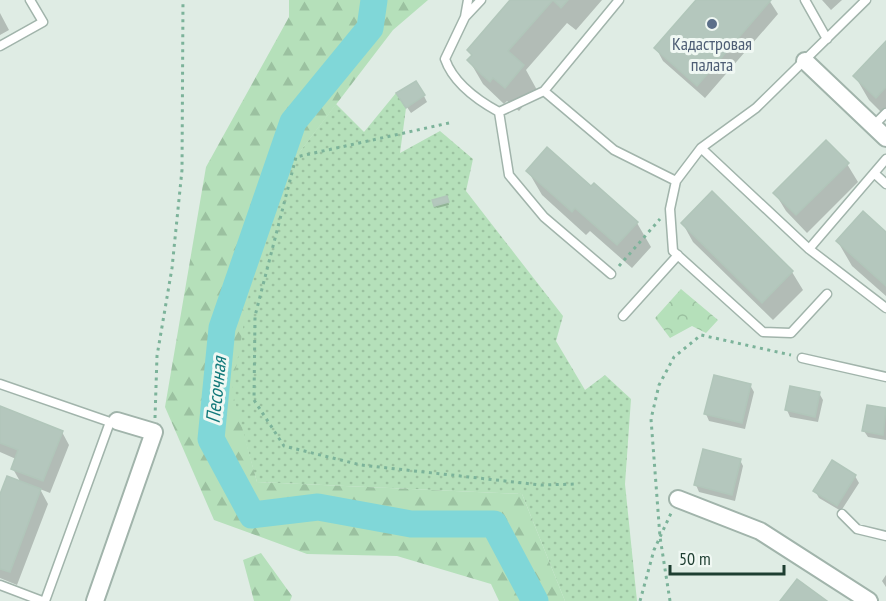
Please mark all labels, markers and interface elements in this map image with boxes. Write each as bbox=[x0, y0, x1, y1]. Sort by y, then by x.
marker: Кадастровая палата bbox=[705, 17, 719, 31]
place label: Кадастровая палата bbox=[672, 32, 752, 76]
water label: Песочная bbox=[200, 353, 233, 424]
scale bar bbox=[670, 538, 784, 576]
text: 50 m bbox=[679, 547, 711, 570]

